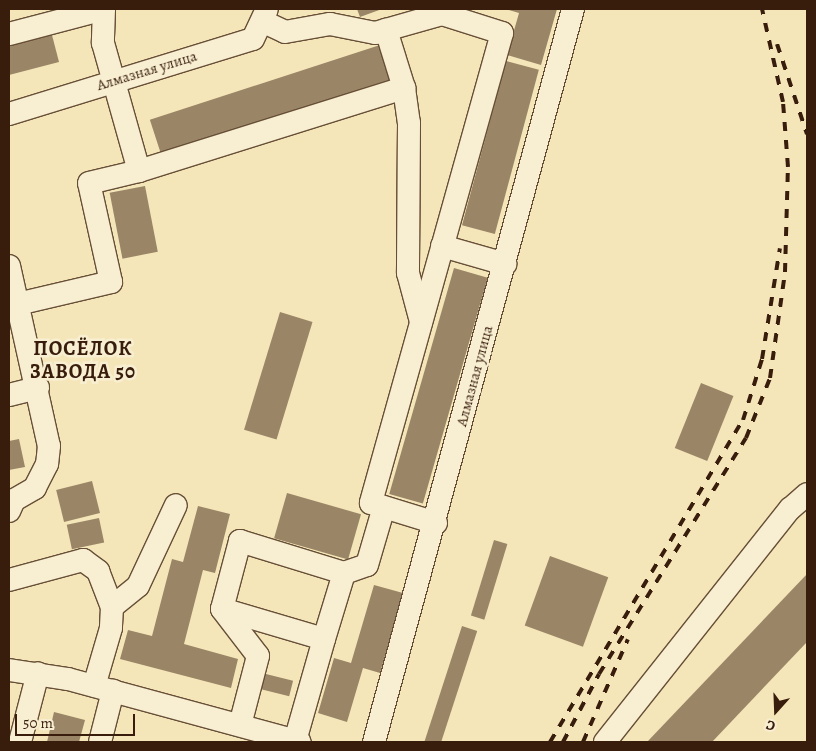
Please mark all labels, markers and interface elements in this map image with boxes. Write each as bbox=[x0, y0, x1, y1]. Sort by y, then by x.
street label: Алмазная улица bbox=[95, 47, 199, 95]
street label: Алмазная улица bbox=[453, 324, 497, 428]
district label: ПОСЁЛОК ЗАВОДА 50 bbox=[29, 337, 137, 384]
north arrow bbox=[751, 686, 801, 736]
scale bar bbox=[18, 704, 138, 736]
text: 50 m bbox=[23, 713, 53, 733]
text: С bbox=[763, 715, 778, 736]

